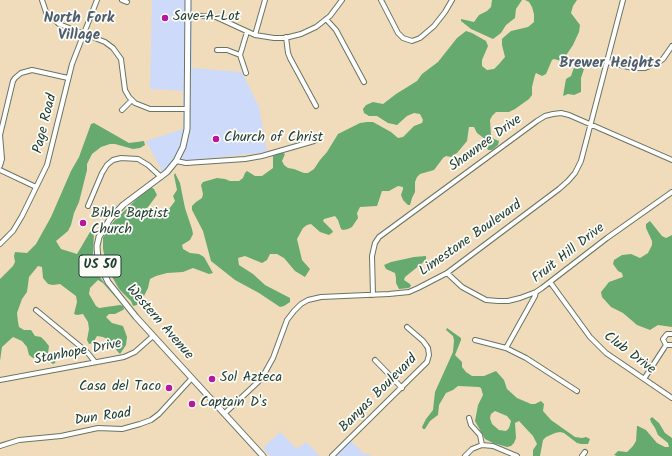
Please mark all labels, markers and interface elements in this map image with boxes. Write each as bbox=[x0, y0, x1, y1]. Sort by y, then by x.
district label: North Fork Village bbox=[44, 10, 114, 45]
place label: Save-A-Lot bbox=[173, 10, 240, 26]
marker: Save-A-Lot bbox=[160, 13, 170, 23]
district label: Brewer Heights bbox=[559, 55, 661, 73]
street label: Page Road bbox=[30, 92, 62, 156]
street label: Shawnee Drive bbox=[446, 112, 526, 176]
place label: Church of Christ bbox=[224, 131, 323, 147]
marker: Church of Christ bbox=[211, 134, 221, 144]
street label: Limestone Boulevard bbox=[416, 197, 526, 281]
place label: Bible Baptist Church bbox=[91, 207, 168, 240]
marker: Bible Baptist Church bbox=[78, 218, 88, 228]
street label: Fruit Hill Drive bbox=[529, 220, 609, 288]
road number: US 50 bbox=[79, 255, 121, 277]
street label: Western Avenue bbox=[122, 282, 196, 364]
street label: Club Drive bbox=[600, 329, 658, 379]
street label: Stanhope Drive bbox=[33, 336, 123, 370]
street label: Banyas Boulevard bbox=[336, 351, 422, 437]
place label: Sol Azteca bbox=[220, 371, 282, 387]
marker: Sol Azteca bbox=[207, 374, 217, 384]
place label: Casa del Taco bbox=[79, 380, 161, 396]
marker: Casa del Taco bbox=[164, 383, 174, 393]
place label: Captain D's bbox=[200, 396, 267, 412]
marker: Captain D's bbox=[187, 399, 197, 409]
street label: Dun Road bbox=[74, 406, 132, 430]

